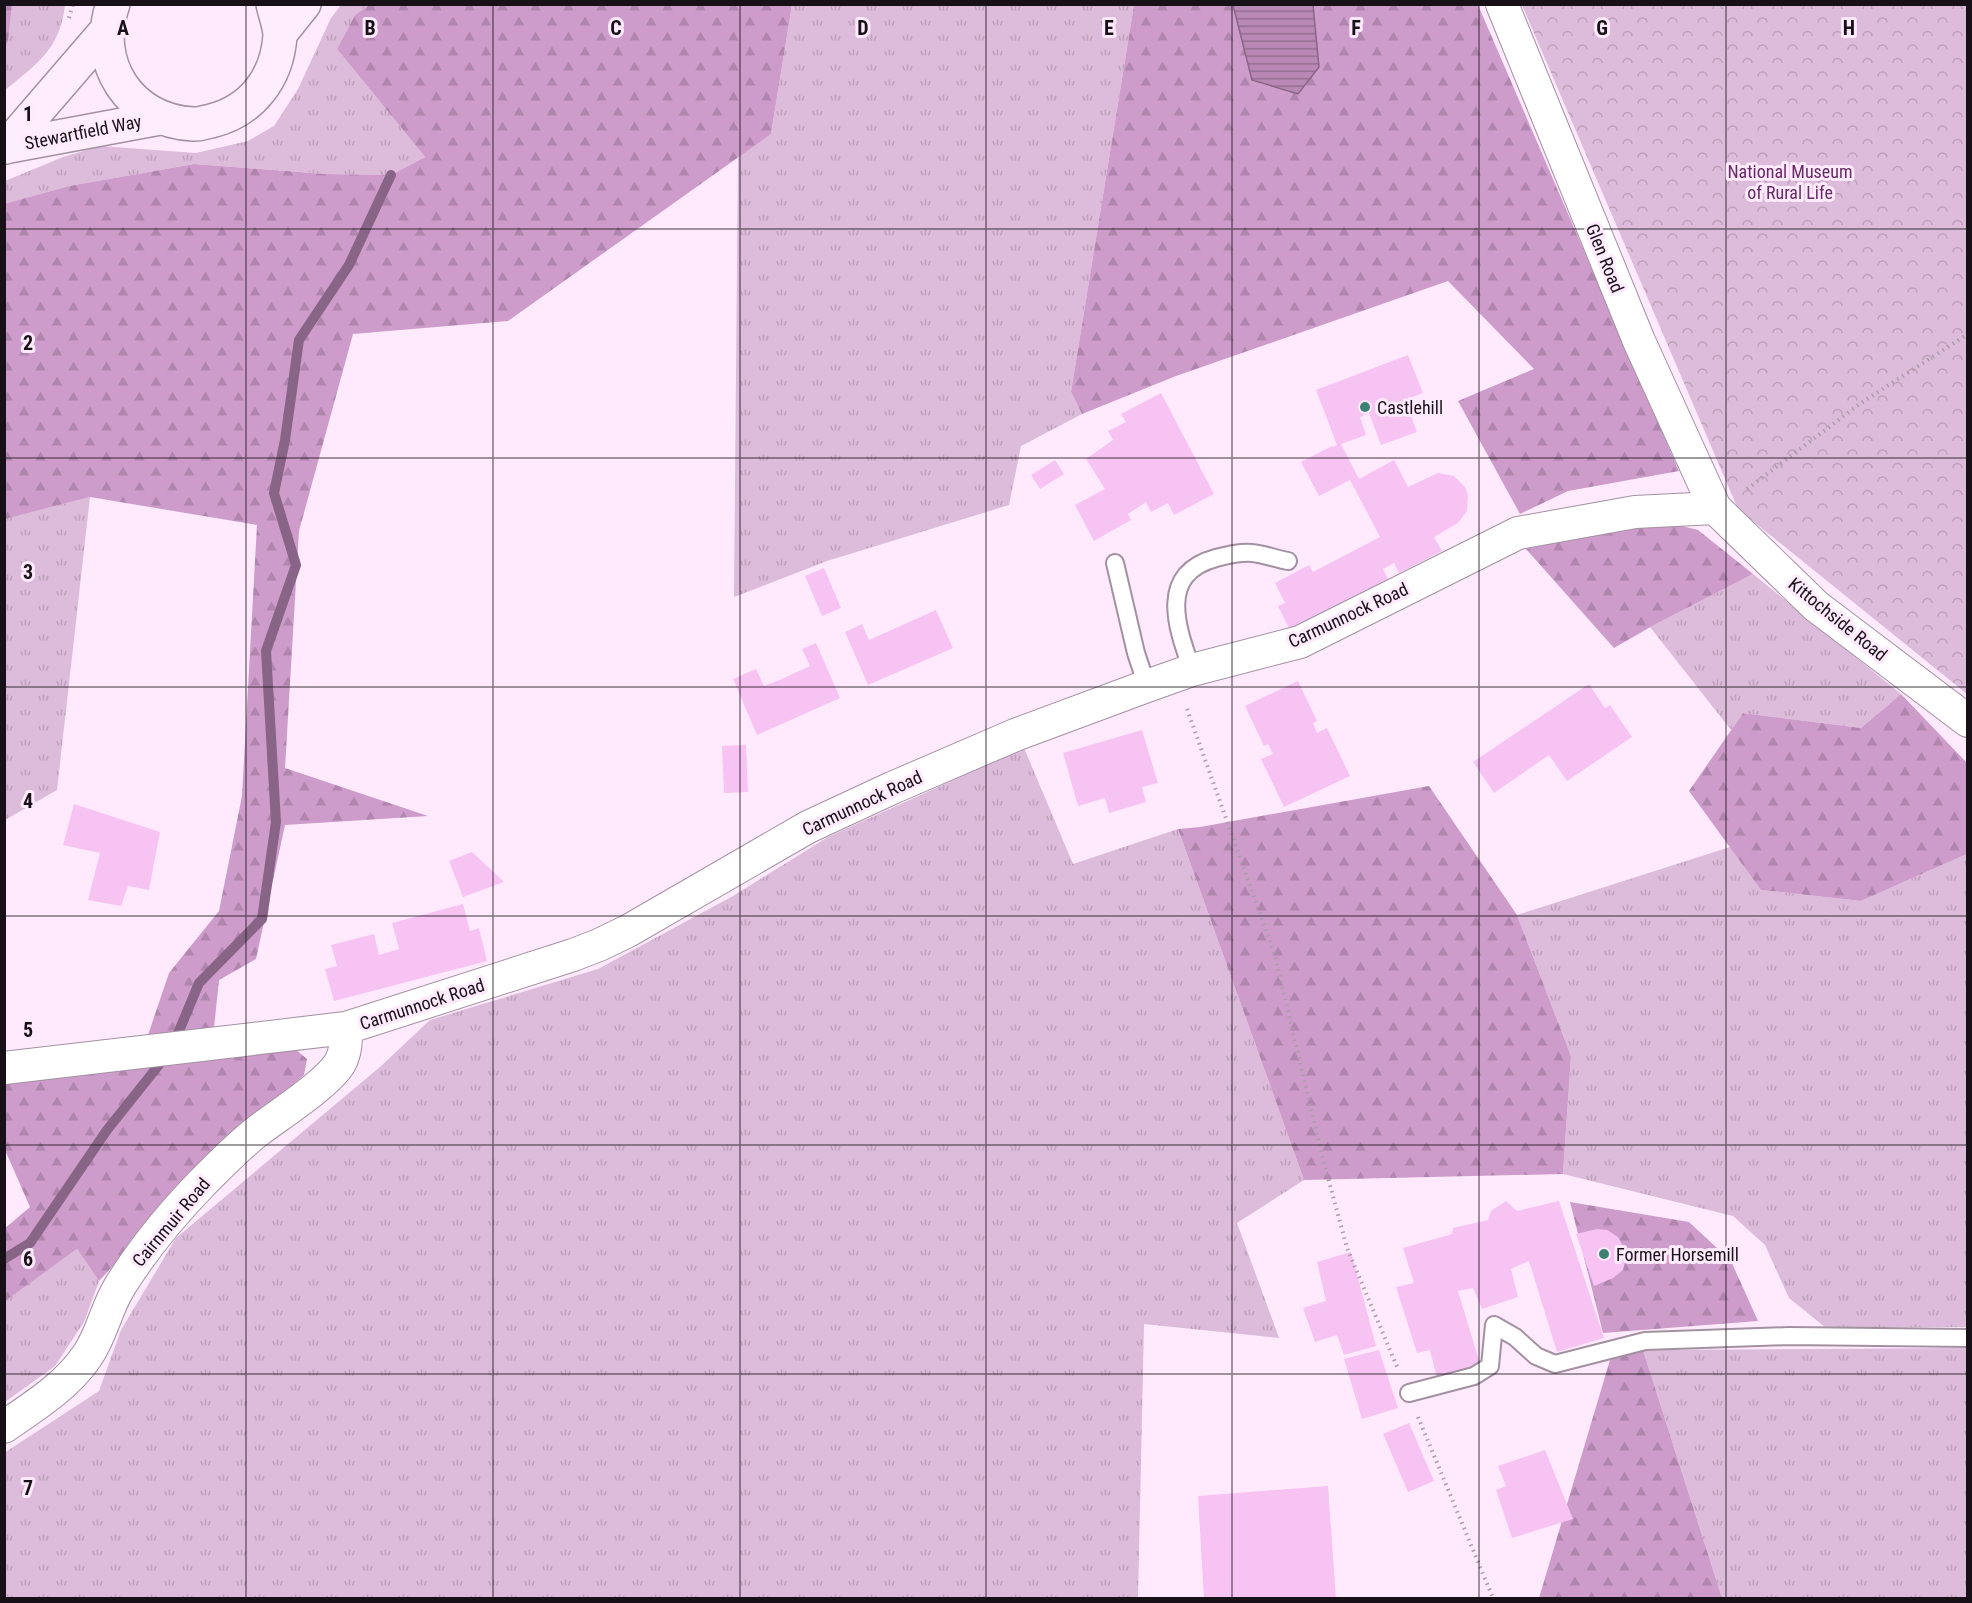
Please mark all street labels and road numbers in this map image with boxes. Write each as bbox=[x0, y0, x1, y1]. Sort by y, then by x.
street label: Stewartfield Way bbox=[23, 110, 144, 154]
street label: Glen Road bbox=[1582, 221, 1628, 295]
street label: Kittochside Road bbox=[1785, 573, 1891, 665]
street label: Carmunnock Road bbox=[1285, 578, 1411, 652]
street label: Carmunnock Road bbox=[799, 766, 925, 840]
street label: Carmunnock Road bbox=[357, 974, 487, 1034]
street label: Cairnmuir Road bbox=[128, 1173, 214, 1271]

